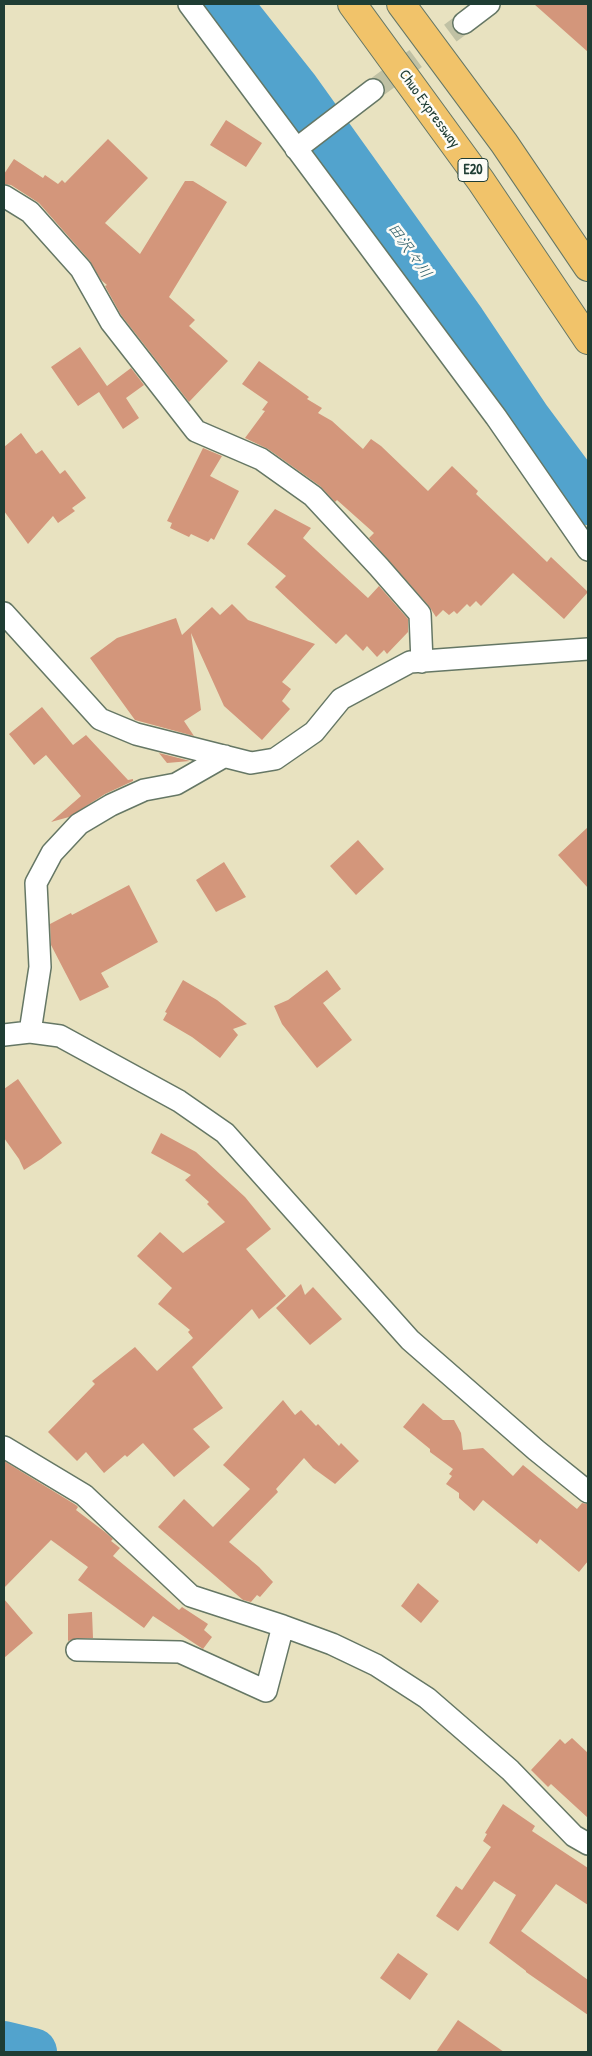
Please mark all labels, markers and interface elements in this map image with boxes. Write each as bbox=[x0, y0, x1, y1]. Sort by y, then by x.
street label: Chuo Expressway bbox=[395, 66, 463, 152]
road number: E20 bbox=[458, 158, 488, 182]
water label: 田沢々川 bbox=[383, 219, 435, 283]

